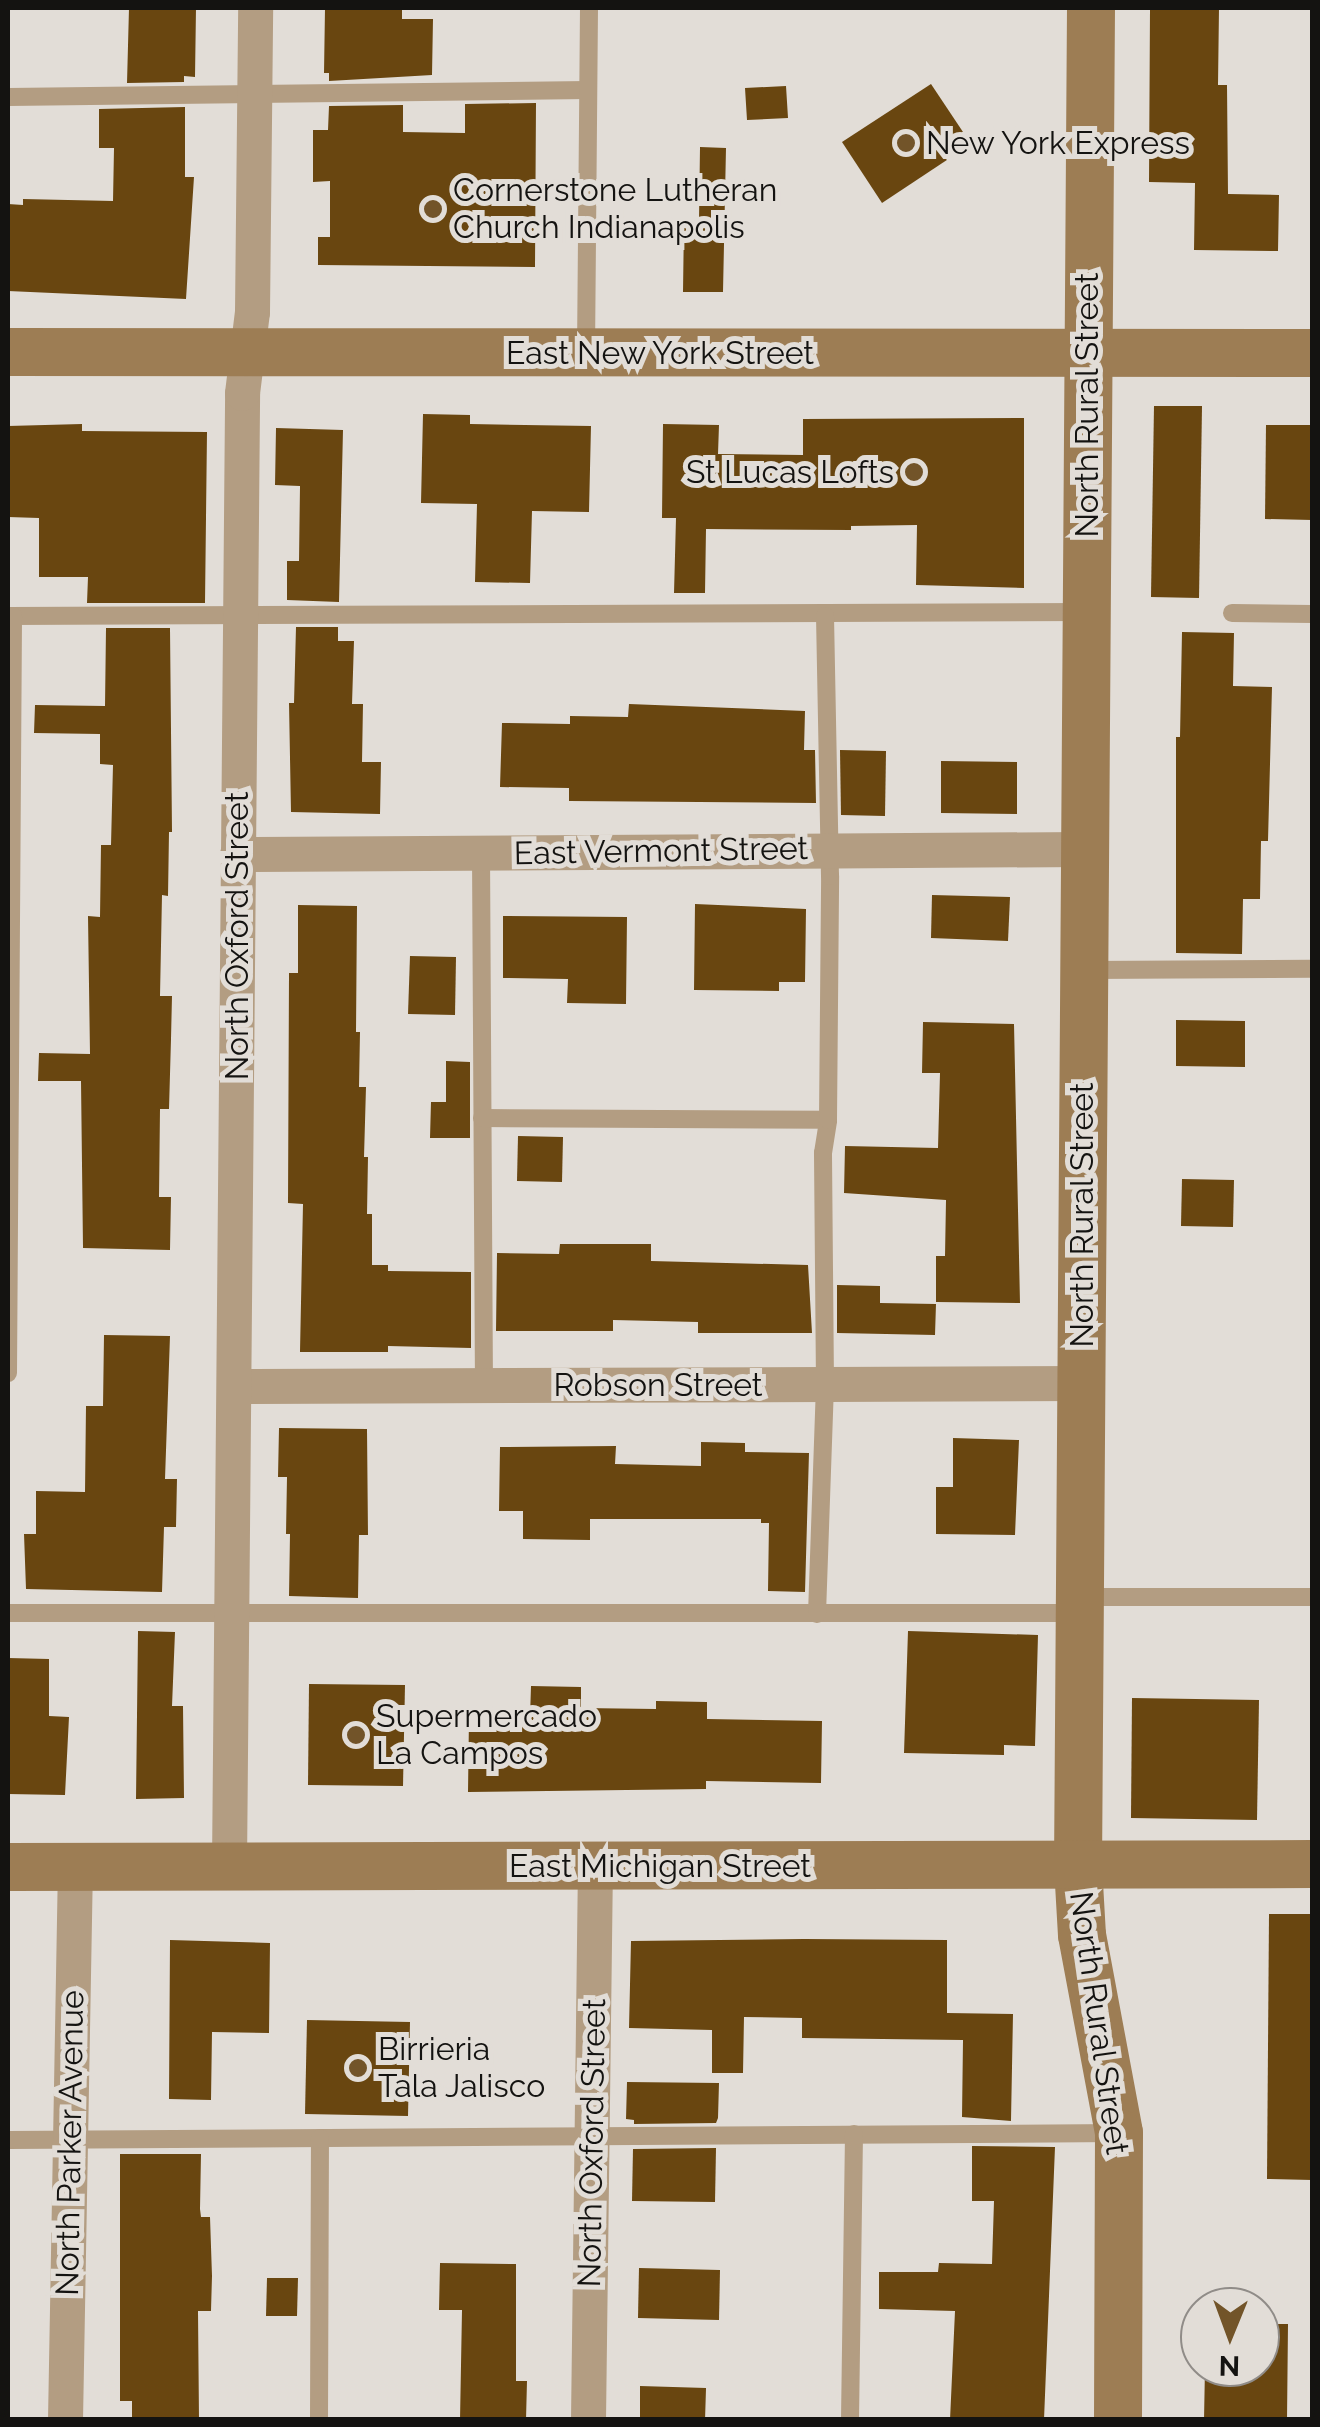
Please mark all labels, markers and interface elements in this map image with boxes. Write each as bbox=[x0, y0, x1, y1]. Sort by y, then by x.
place label: New York Express bbox=[926, 124, 1192, 162]
marker: New York Express bbox=[895, 132, 917, 154]
place label: Cornerstone Lutheran Church Indianapolis bbox=[453, 172, 777, 247]
marker: Cornerstone Lutheran Church Indianapolis bbox=[422, 198, 444, 220]
street label: North Rural Street bbox=[1068, 272, 1106, 538]
street label: East New York Street bbox=[505, 334, 815, 372]
place label: St Lucas Lofts bbox=[686, 453, 894, 491]
marker: St Lucas Lofts bbox=[903, 461, 925, 483]
street label: North Oxford Street bbox=[218, 792, 256, 1080]
street label: East Vermont Street bbox=[513, 829, 809, 873]
street label: North Rural Street bbox=[1063, 1082, 1101, 1348]
street label: Robson Street bbox=[553, 1366, 763, 1404]
place label: Supermercado La Campos bbox=[376, 1698, 597, 1773]
marker: Supermercado La Campos bbox=[345, 1724, 367, 1746]
street label: East Michigan Street bbox=[509, 1847, 811, 1885]
street label: North Rural Street bbox=[1061, 1889, 1137, 2157]
street label: North Parker Avenue bbox=[48, 1989, 92, 2297]
street label: North Oxford Street bbox=[570, 1998, 614, 2288]
place label: Birrieria Tala Jalisco bbox=[378, 2031, 546, 2106]
marker: Birrieria Tala Jalisco bbox=[347, 2057, 369, 2079]
north arrow bbox=[1180, 2287, 1280, 2387]
text: N bbox=[1219, 2349, 1240, 2382]

